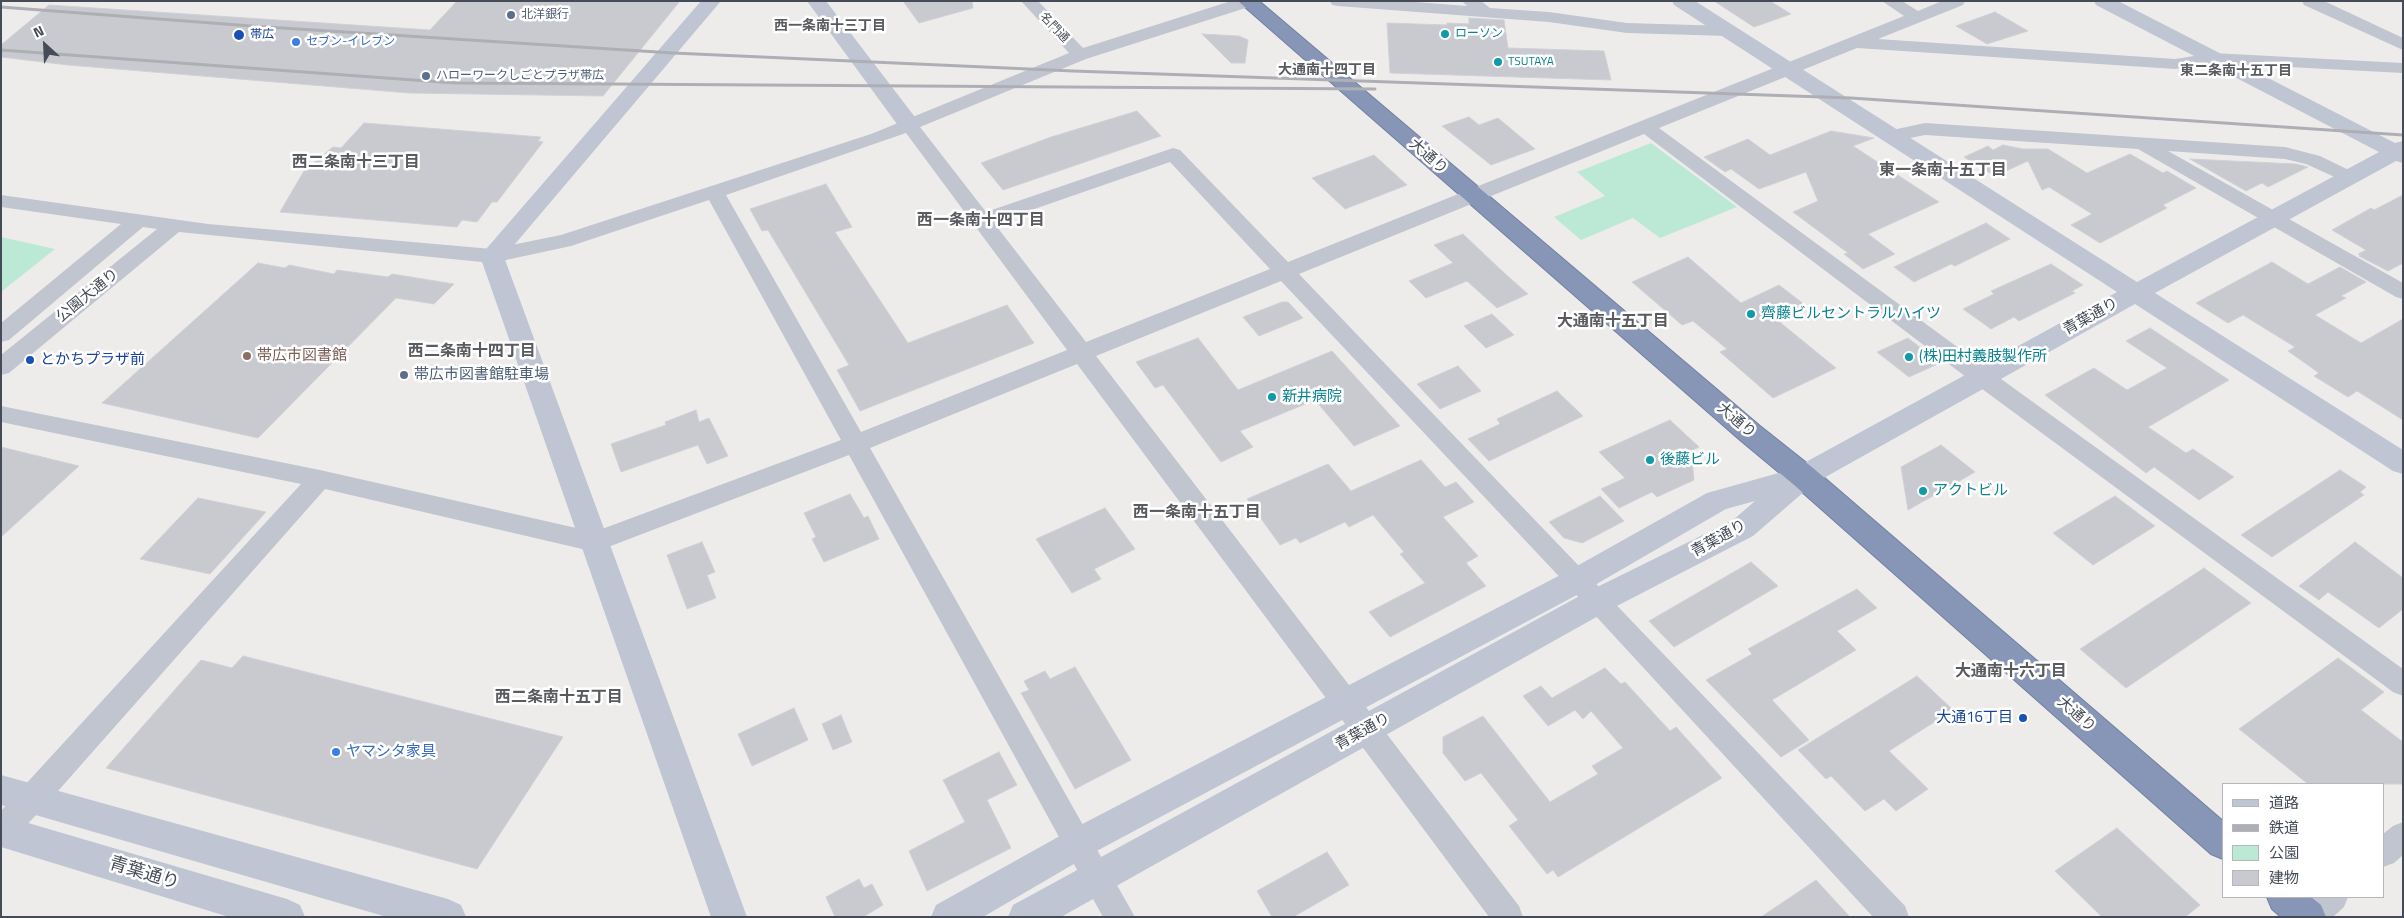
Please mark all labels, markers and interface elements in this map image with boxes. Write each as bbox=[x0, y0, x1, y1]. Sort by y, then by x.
place label: 北洋銀行 bbox=[521, 8, 569, 22]
marker: 北洋銀行 bbox=[505, 9, 517, 21]
street label: 名門通 bbox=[1036, 10, 1072, 46]
text: N bbox=[30, 19, 47, 43]
district label: 西一条南十三丁目 bbox=[774, 19, 886, 35]
north arrow bbox=[20, 20, 70, 70]
place label: ローソン bbox=[1455, 27, 1503, 41]
marker: 帯広 bbox=[232, 28, 246, 42]
place label: 帯広 bbox=[250, 28, 274, 42]
marker: ローソン bbox=[1439, 28, 1451, 40]
place label: セブン-イレブン bbox=[306, 35, 395, 49]
marker: セブン-イレブン bbox=[290, 36, 302, 48]
place label: TSUTAYA bbox=[1508, 55, 1554, 69]
marker: TSUTAYA bbox=[1492, 56, 1504, 68]
district label: 大通南十四丁目 bbox=[1278, 63, 1376, 79]
district label: 東二条南十五丁目 bbox=[2180, 64, 2292, 80]
place label: ハローワークしごとプラザ帯広 bbox=[436, 69, 604, 83]
marker: ハローワークしごとプラザ帯広 bbox=[420, 70, 432, 82]
street label: 大通り bbox=[1405, 135, 1451, 179]
district label: 西二条南十三丁目 bbox=[292, 153, 420, 173]
district label: 東一条南十五丁目 bbox=[1879, 161, 2007, 181]
district label: 西一条南十四丁目 bbox=[917, 211, 1045, 231]
street label: 公園大通り bbox=[53, 265, 123, 327]
street label: 青葉通り bbox=[2060, 295, 2122, 339]
place label: 齊藤ビルセントラルハイツ bbox=[1761, 305, 1941, 323]
marker: 齊藤ビルセントラルハイツ bbox=[1745, 308, 1757, 320]
district label: 大通南十五丁目 bbox=[1557, 312, 1669, 332]
district label: 西二条南十四丁目 bbox=[408, 342, 536, 362]
place label: 帯広市図書館 bbox=[257, 347, 347, 365]
place label: (株)田村義肢製作所 bbox=[1919, 348, 2047, 366]
marker: 帯広市図書館 bbox=[241, 350, 253, 362]
place label: とかちプラザ前 bbox=[40, 351, 145, 369]
marker: (株)田村義肢製作所 bbox=[1903, 351, 1915, 363]
marker: とかちプラザ前 bbox=[24, 354, 36, 366]
place label: 帯広市図書館駐車場 bbox=[414, 366, 549, 384]
marker: 帯広市図書館駐車場 bbox=[398, 369, 410, 381]
place label: 新井病院 bbox=[1282, 388, 1342, 406]
marker: 新井病院 bbox=[1266, 391, 1278, 403]
street label: 大通り bbox=[1713, 400, 1759, 442]
place label: 後藤ビル bbox=[1660, 451, 1720, 469]
marker: 後藤ビル bbox=[1644, 454, 1656, 466]
place label: アクトビル bbox=[1933, 482, 2008, 500]
marker: アクトビル bbox=[1917, 485, 1929, 497]
district label: 西一条南十五丁目 bbox=[1133, 503, 1261, 523]
street label: 青葉通り bbox=[1688, 517, 1750, 561]
district label: 大通南十六丁目 bbox=[1955, 662, 2067, 682]
district label: 西二条南十五丁目 bbox=[495, 688, 623, 708]
street label: 大通り bbox=[2053, 693, 2099, 737]
place label: 大通16丁目 bbox=[1936, 709, 2013, 727]
street label: 青葉通り bbox=[1332, 710, 1394, 754]
marker: 大通16丁目 bbox=[2017, 712, 2029, 724]
place label: ヤマシタ家具 bbox=[346, 743, 436, 761]
marker: ヤマシタ家具 bbox=[330, 746, 342, 758]
legend bbox=[2222, 783, 2384, 898]
text: 道路 bbox=[2269, 791, 2299, 814]
text: 鉄道 bbox=[2269, 816, 2299, 839]
text: 公園 bbox=[2269, 841, 2299, 864]
street label: 青葉通り bbox=[106, 853, 182, 895]
text: 建物 bbox=[2269, 866, 2299, 889]

